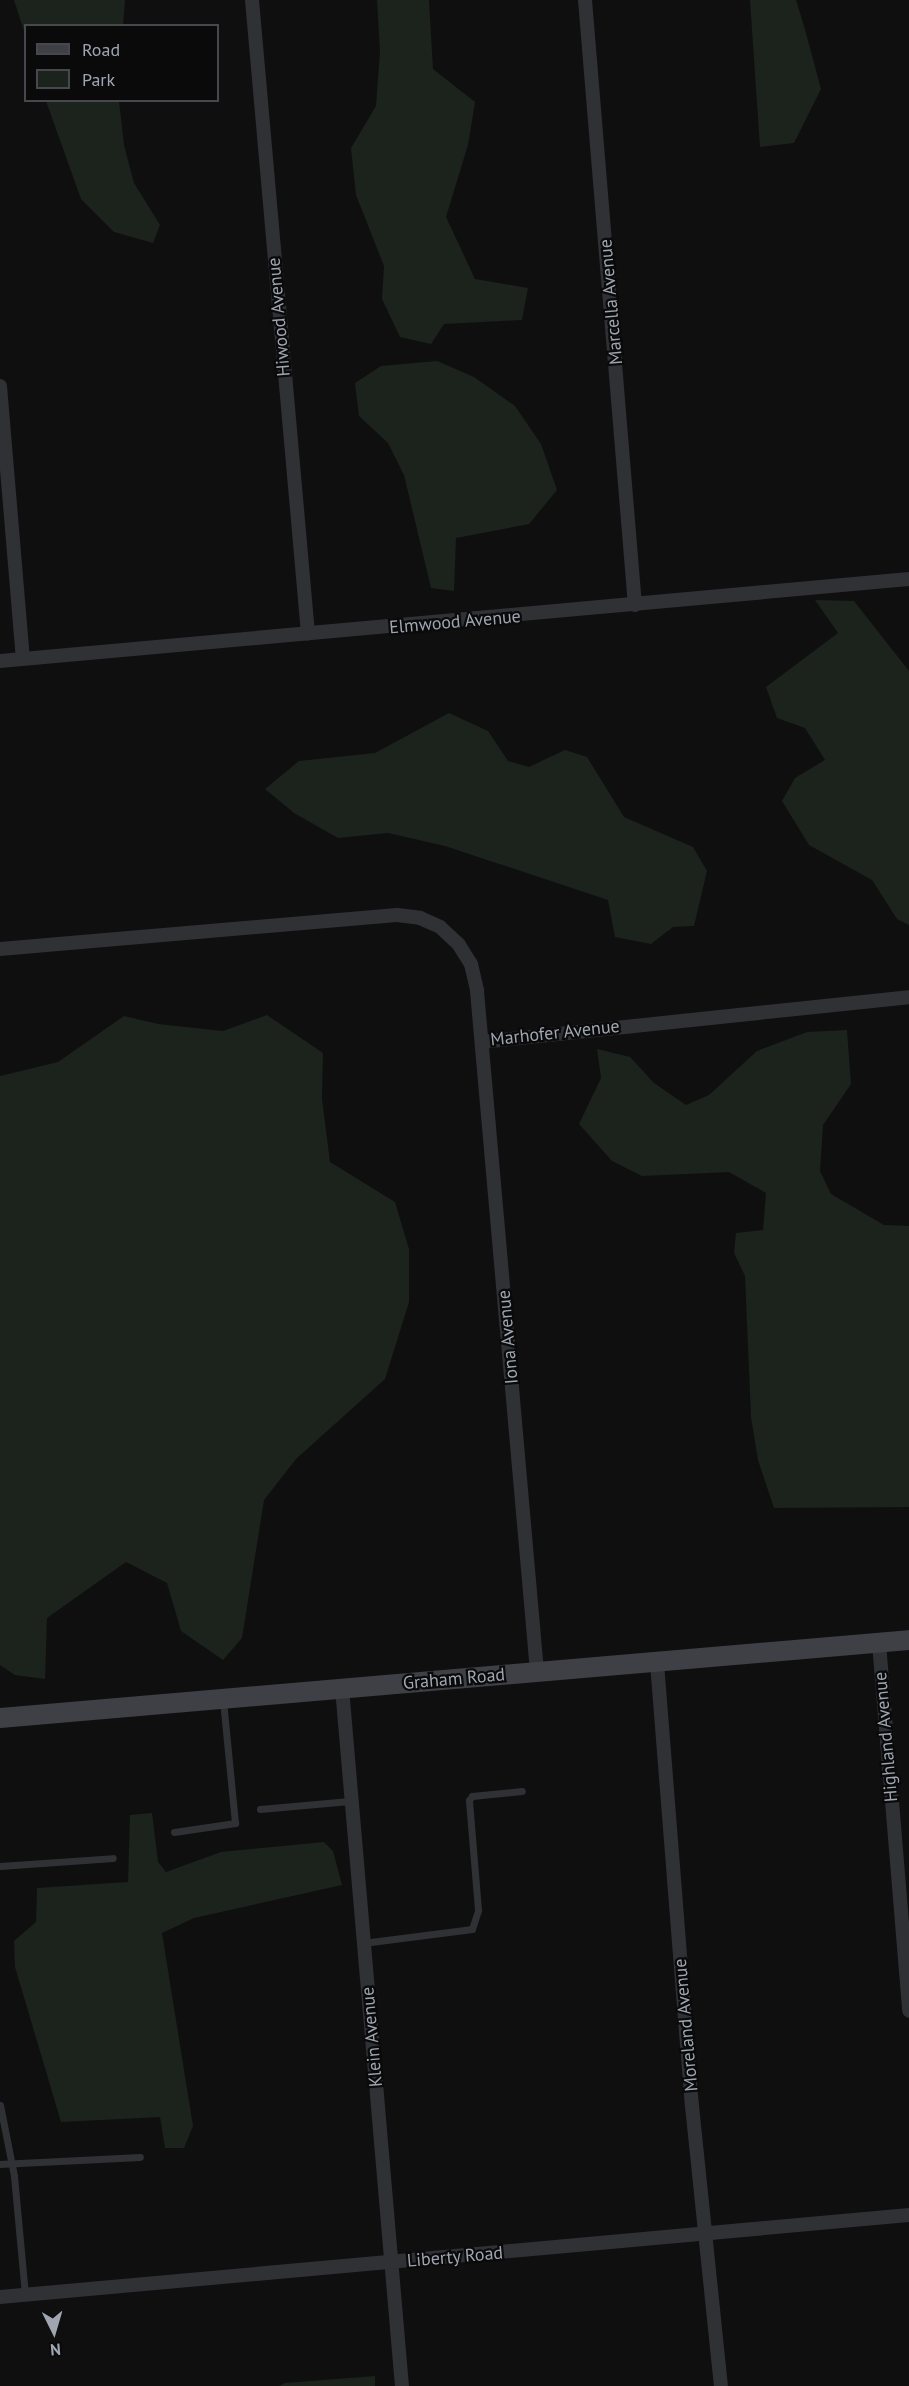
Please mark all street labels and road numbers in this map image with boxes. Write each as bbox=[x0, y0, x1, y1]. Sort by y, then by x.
street label: Marcella Avenue bbox=[595, 238, 627, 366]
street label: Hiwood Avenue bbox=[263, 256, 295, 378]
street label: Elmwood Avenue bbox=[388, 605, 522, 639]
street label: Marhofer Avenue bbox=[489, 1015, 621, 1051]
street label: Iona Avenue bbox=[493, 1289, 523, 1385]
street label: Graham Road bbox=[402, 1664, 506, 1694]
street label: Highland Avenue bbox=[870, 1671, 902, 1803]
street label: Moreland Avenue bbox=[669, 1957, 703, 2093]
street label: Klein Avenue bbox=[357, 1986, 387, 2088]
street label: Liberty Road bbox=[406, 2242, 504, 2272]

